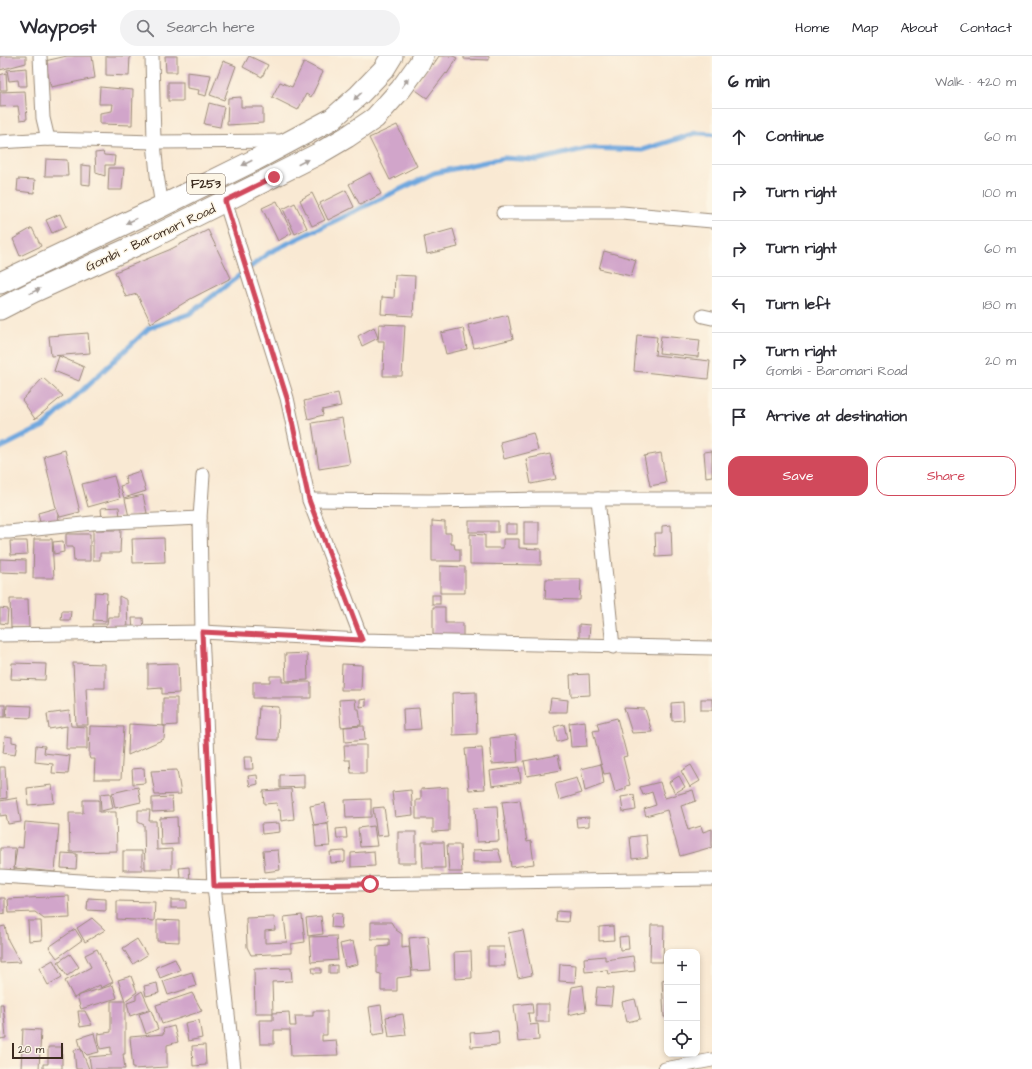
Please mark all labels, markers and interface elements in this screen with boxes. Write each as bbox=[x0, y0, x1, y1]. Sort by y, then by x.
search box bbox=[120, 10, 400, 46]
text: Waypost bbox=[20, 14, 96, 41]
icon: search bbox=[134, 17, 156, 39]
text: Search here bbox=[166, 17, 255, 38]
text: Home bbox=[795, 18, 830, 38]
text: Map bbox=[852, 18, 878, 38]
text: About bbox=[900, 18, 938, 38]
text: Contact bbox=[960, 18, 1012, 38]
text: 6 min bbox=[728, 70, 770, 94]
text: Walk · 420 m bbox=[935, 73, 1016, 91]
one-way arrow bbox=[401, 78, 409, 89]
one-way arrow bbox=[353, 92, 363, 101]
icon: ahead bbox=[728, 126, 750, 148]
text: Continue bbox=[766, 126, 824, 147]
text: 60 m bbox=[984, 128, 1016, 146]
one-way arrow bbox=[298, 159, 309, 165]
one-way arrow bbox=[242, 160, 253, 167]
route end bbox=[265, 168, 283, 186]
road number: F253 bbox=[187, 174, 225, 194]
icon: right bbox=[728, 182, 750, 204]
text: Turn right bbox=[766, 182, 837, 203]
text: 100 m bbox=[983, 184, 1016, 202]
street label: Gombi - Baromari Road bbox=[83, 200, 219, 276]
one-way arrow bbox=[125, 218, 137, 224]
icon: right bbox=[728, 238, 750, 260]
text: Turn right bbox=[766, 238, 837, 259]
text: 60 m bbox=[984, 240, 1016, 258]
one-way arrow bbox=[29, 288, 41, 294]
icon: left bbox=[728, 294, 750, 316]
text: Turn left bbox=[766, 294, 830, 315]
text: 180 m bbox=[982, 296, 1016, 314]
text: Turn right bbox=[766, 341, 837, 362]
icon: right bbox=[728, 350, 750, 372]
text: 20 m bbox=[985, 352, 1016, 370]
text: Gombi - Baromari Road bbox=[766, 362, 907, 380]
icon: arrive bbox=[728, 406, 750, 428]
text: Arrive at destination bbox=[766, 406, 907, 427]
button: Save bbox=[728, 456, 868, 496]
button: Share bbox=[876, 456, 1016, 496]
route start bbox=[361, 875, 379, 893]
map controls bbox=[664, 949, 700, 1057]
button: + bbox=[664, 949, 700, 985]
button: − bbox=[664, 985, 700, 1021]
button: locate bbox=[664, 1021, 700, 1057]
scale bar bbox=[12, 1041, 63, 1060]
text: 20 m bbox=[18, 1042, 44, 1057]

